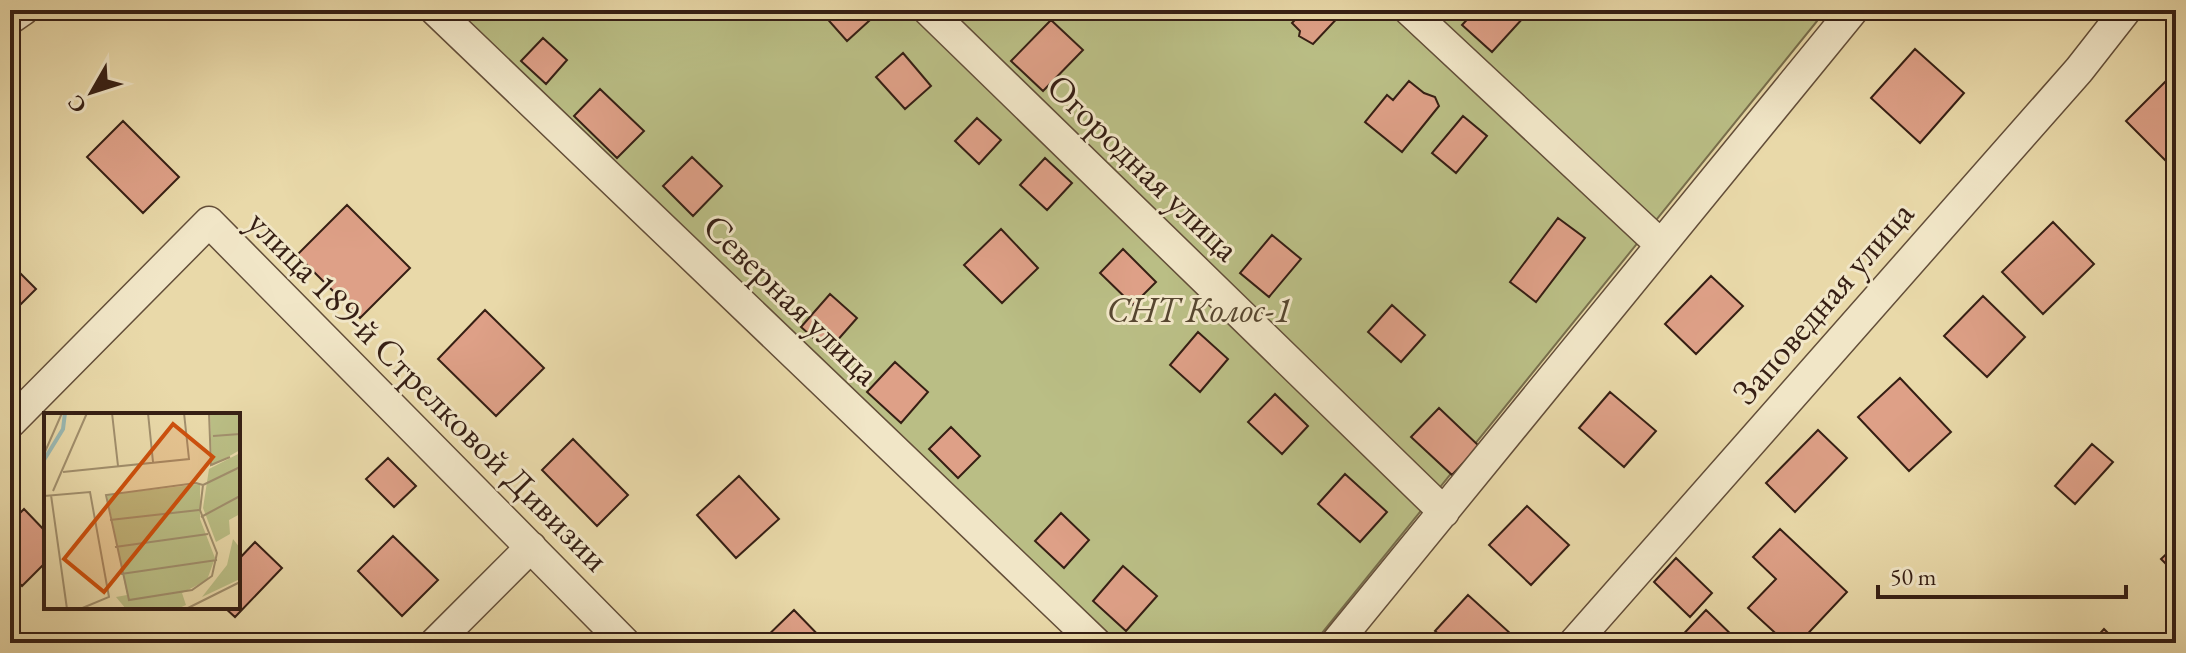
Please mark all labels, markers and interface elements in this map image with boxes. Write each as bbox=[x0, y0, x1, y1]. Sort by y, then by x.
north arrow bbox=[52, 52, 132, 132]
street label: Огородная улица bbox=[1037, 63, 1251, 272]
text: С bbox=[61, 89, 93, 119]
street label: Заповедная улица bbox=[1721, 190, 1924, 414]
street label: улица 189-й Стрелковой Дивизии bbox=[238, 199, 620, 581]
street label: Северная улица bbox=[693, 203, 890, 396]
park label: СНТ Колос-1 bbox=[1107, 286, 1291, 333]
inset map bbox=[44, 413, 240, 609]
scale bar bbox=[1878, 549, 2126, 599]
text: 50 m bbox=[1890, 561, 1937, 592]

